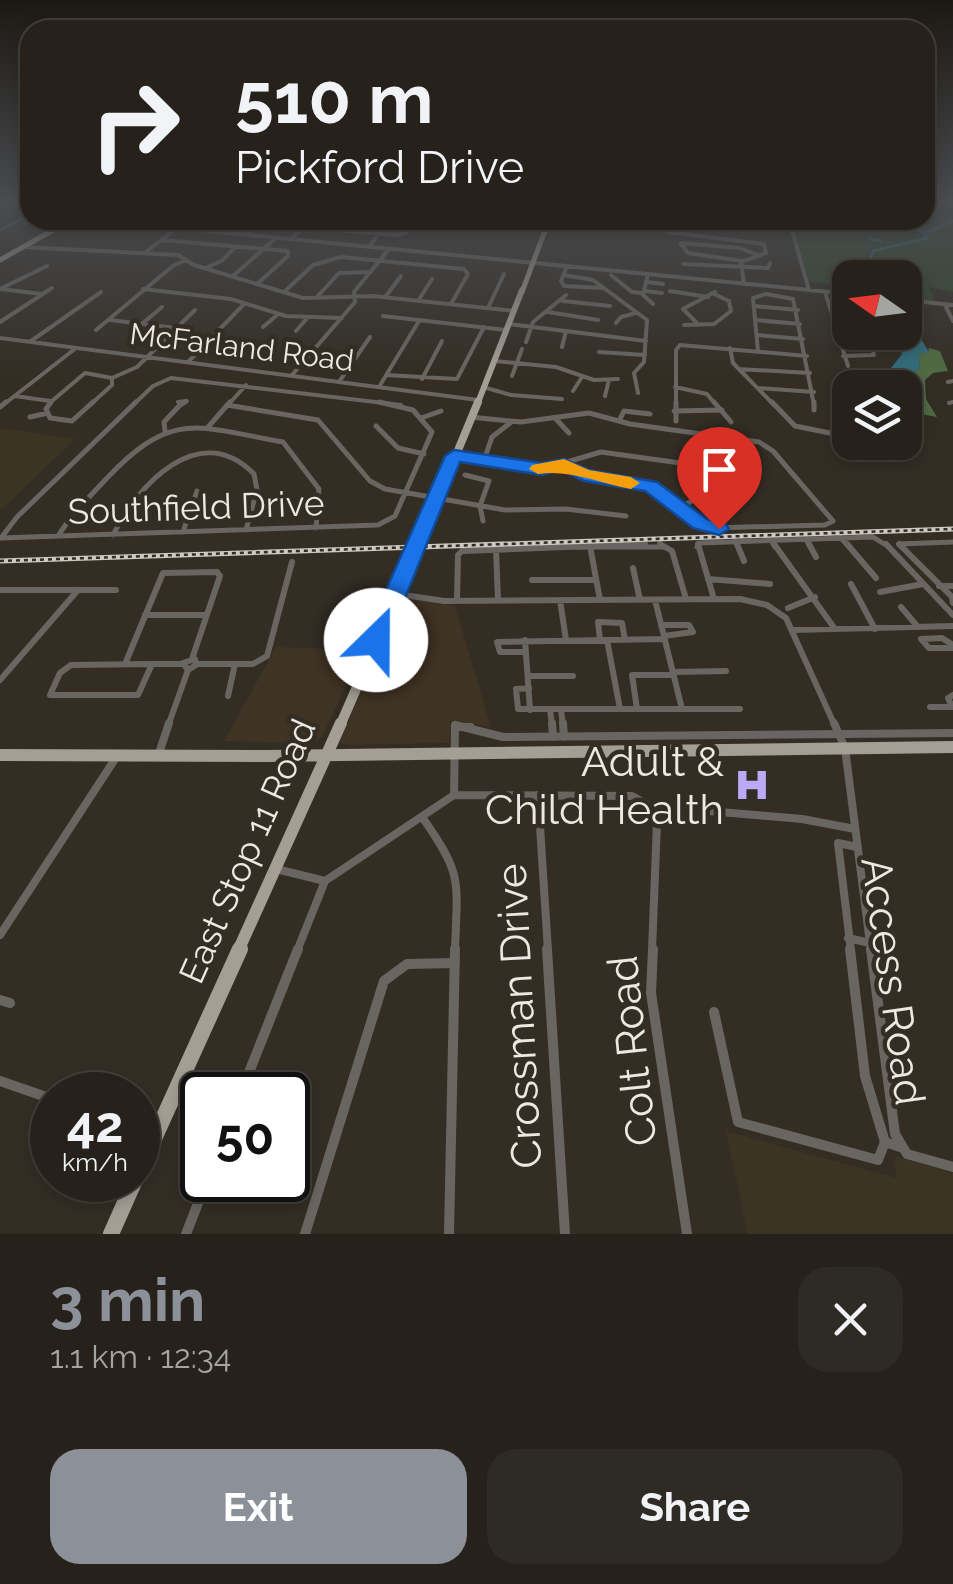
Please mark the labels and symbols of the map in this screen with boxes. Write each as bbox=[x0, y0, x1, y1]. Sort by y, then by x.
north arrow bbox=[832, 260, 922, 350]
street label: McFarland Road bbox=[128, 316, 356, 378]
pin bbox=[677, 427, 762, 530]
street label: Southfield Drive bbox=[67, 482, 325, 532]
position arrow bbox=[324, 588, 428, 692]
street label: East Stop 11 Road bbox=[170, 713, 324, 989]
place label: Adult & Child Health bbox=[485, 737, 724, 834]
hospital icon: Adult & Child Health bbox=[733, 766, 771, 804]
street label: Access Road bbox=[851, 854, 935, 1108]
street label: Crossman Drive bbox=[487, 862, 551, 1170]
street label: Colt Road bbox=[598, 954, 666, 1148]
speed limit sign: 50 bbox=[180, 1072, 310, 1202]

